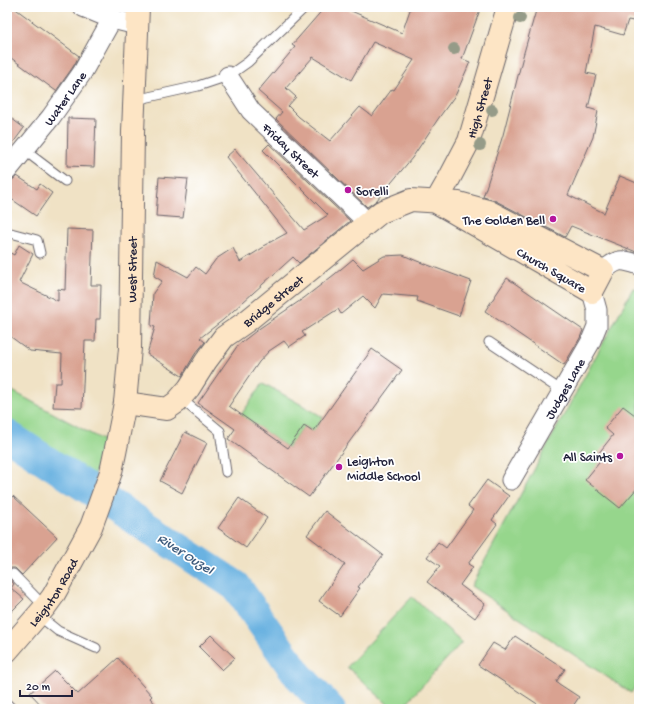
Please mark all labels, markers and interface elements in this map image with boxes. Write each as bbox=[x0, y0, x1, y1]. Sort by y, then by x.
street label: Water Lane bbox=[42, 69, 91, 130]
street label: High Street bbox=[465, 75, 497, 141]
street label: Friday Street bbox=[258, 120, 323, 183]
marker: Sorelli bbox=[343, 185, 353, 195]
place label: Sorelli bbox=[356, 185, 389, 200]
place label: The Golden Bell bbox=[462, 214, 545, 229]
marker: The Golden Bell bbox=[548, 214, 558, 224]
street label: West Street bbox=[126, 235, 142, 303]
street label: Church Square bbox=[513, 245, 588, 297]
street label: Bridge Street bbox=[240, 272, 309, 332]
street label: Judges Lane bbox=[543, 356, 590, 422]
place label: All Saints bbox=[563, 451, 613, 466]
marker: All Saints bbox=[615, 451, 625, 461]
place label: Leighton Middle School bbox=[347, 455, 421, 485]
marker: Leighton Middle School bbox=[334, 462, 344, 472]
water label: River Ouzel bbox=[153, 531, 217, 580]
street label: Leighton Road bbox=[27, 555, 83, 630]
scale bar bbox=[20, 672, 72, 698]
text: 20 m bbox=[26, 681, 51, 695]

